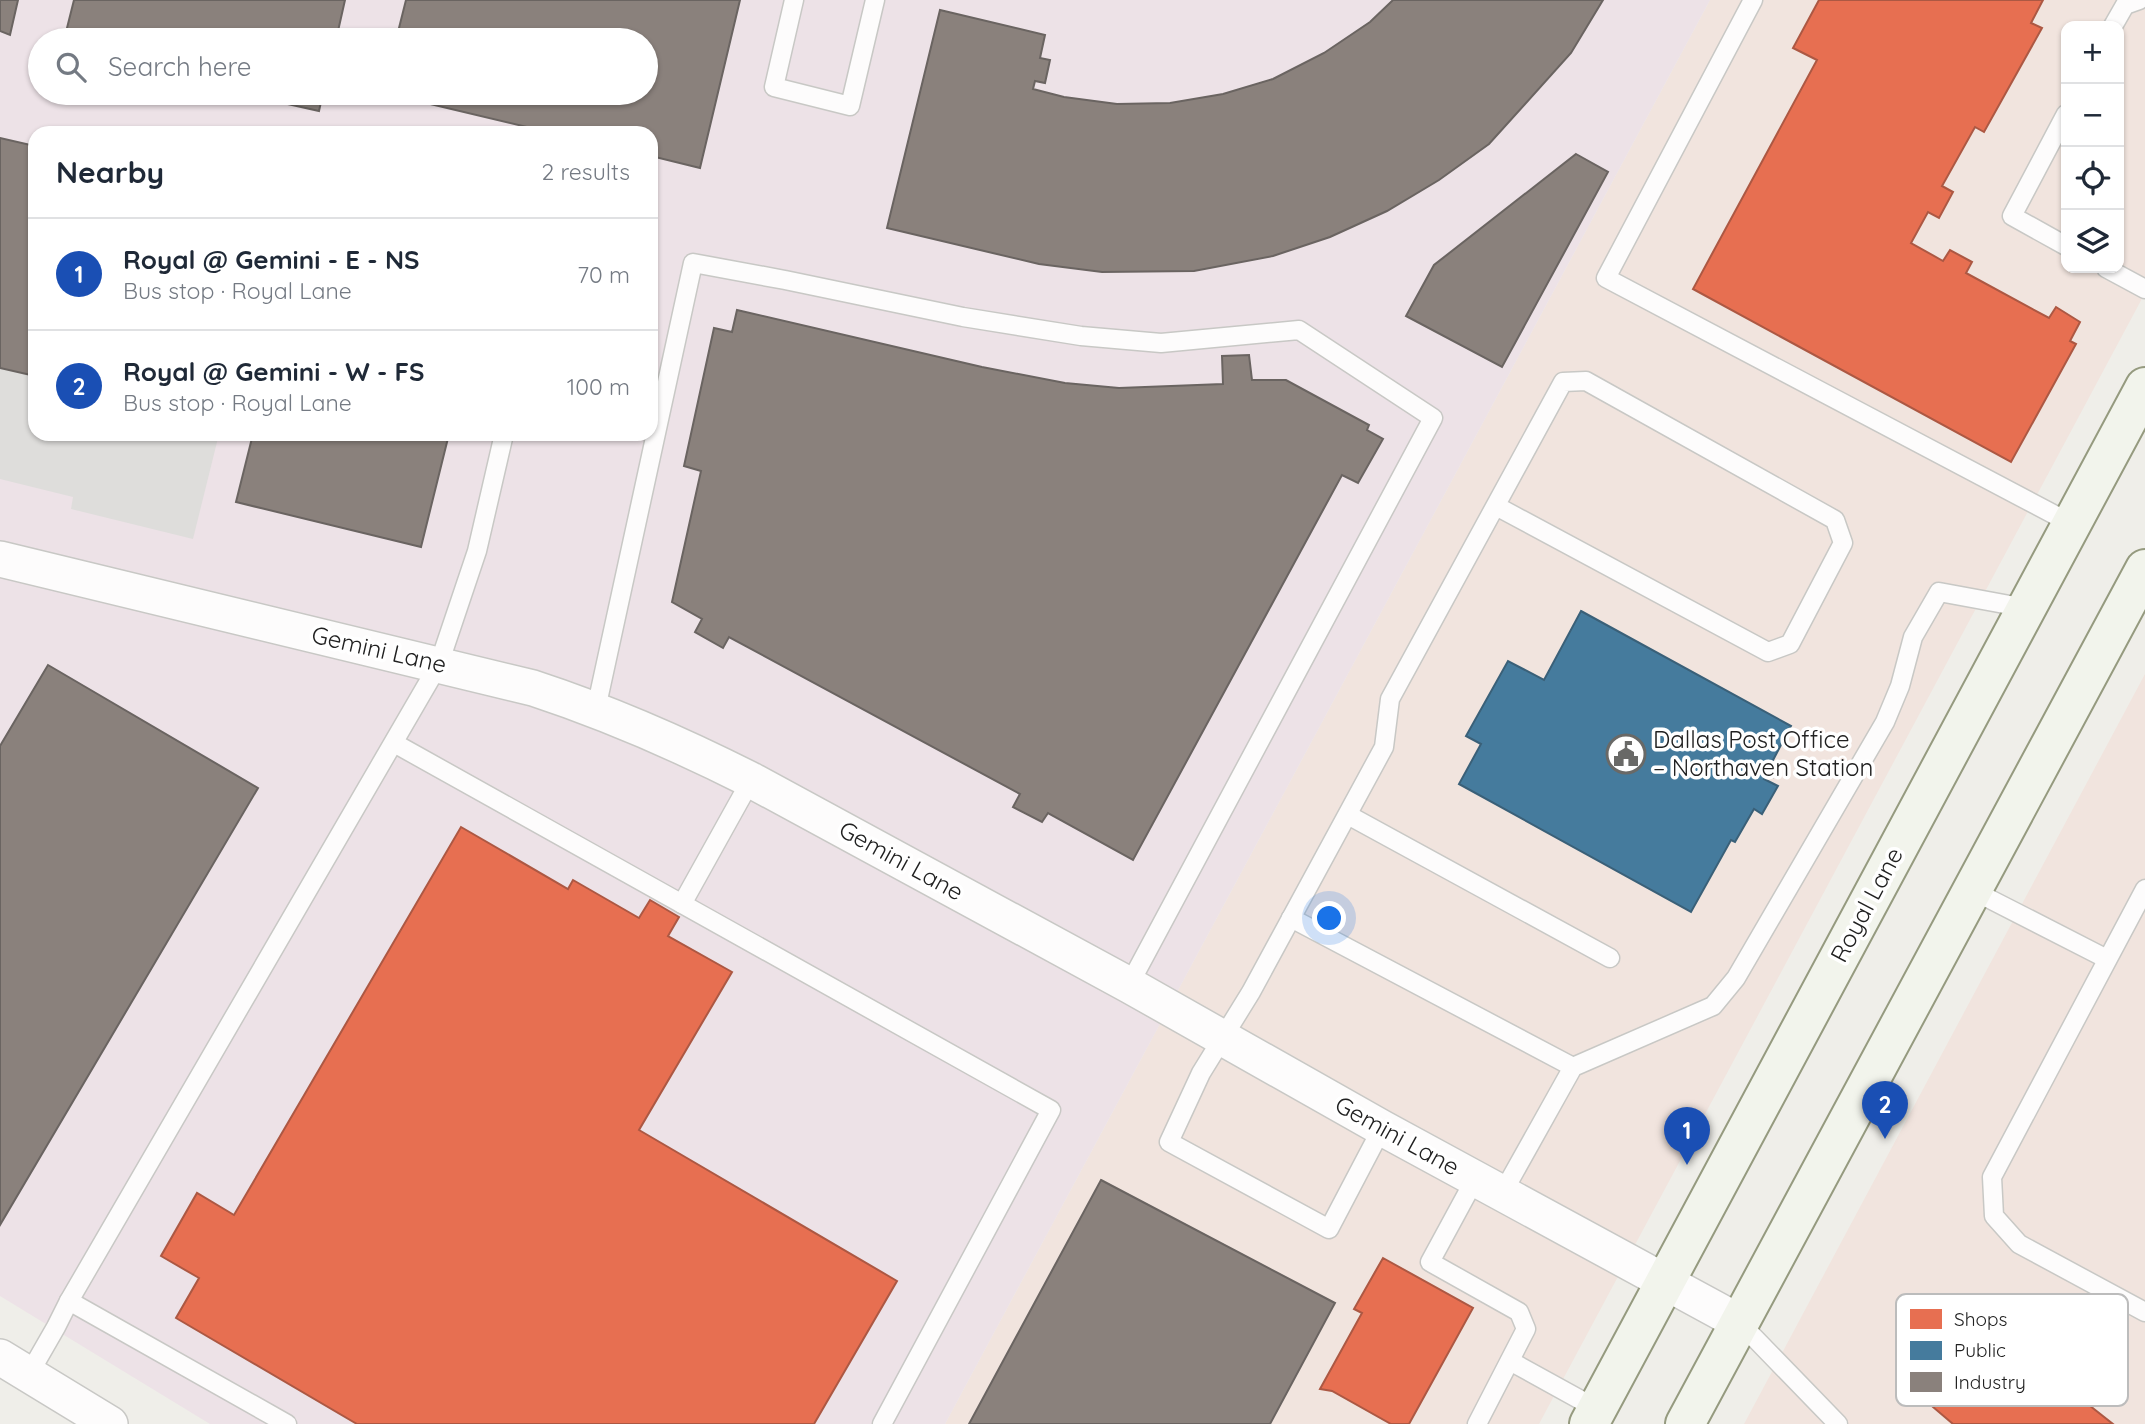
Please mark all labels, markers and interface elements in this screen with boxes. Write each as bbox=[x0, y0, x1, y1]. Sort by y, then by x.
map controls bbox=[2061, 21, 2124, 273]
button: + bbox=[2061, 21, 2124, 84]
search box bbox=[28, 28, 658, 105]
icon: search bbox=[52, 48, 90, 86]
text: Search here bbox=[108, 50, 252, 83]
button: − bbox=[2061, 84, 2124, 147]
button: locate bbox=[2061, 147, 2124, 210]
text: Nearby bbox=[56, 153, 164, 191]
text: 2 results bbox=[541, 157, 630, 186]
button: layers bbox=[2061, 210, 2124, 273]
text: Royal @ Gemini - E - NS bbox=[123, 243, 420, 276]
text: 1 bbox=[75, 260, 83, 289]
text: 70 m bbox=[577, 260, 630, 289]
text: Bus stop · Royal Lane bbox=[123, 276, 352, 305]
text: Royal @ Gemini - W - FS bbox=[123, 355, 425, 388]
text: 2 bbox=[72, 372, 86, 401]
text: 100 m bbox=[567, 372, 630, 401]
text: Bus stop · Royal Lane bbox=[123, 388, 352, 417]
street label: Gemini Lane bbox=[309, 619, 450, 679]
place label: Dallas Post Office – Northaven Station bbox=[1653, 724, 1873, 782]
public building icon: Dallas Post Office – Northaven Station bbox=[1605, 733, 1647, 775]
street label: Gemini Lane bbox=[834, 814, 969, 907]
street label: Royal Lane bbox=[1823, 842, 1909, 967]
your location bbox=[1312, 901, 1346, 935]
pin: 2 bbox=[1862, 1081, 1908, 1139]
street label: Gemini Lane bbox=[1330, 1089, 1465, 1182]
pin: 1 bbox=[1664, 1107, 1710, 1165]
legend bbox=[1896, 1294, 2128, 1406]
text: Shops bbox=[1954, 1307, 2007, 1331]
text: Public bbox=[1954, 1338, 2006, 1362]
text: Industry bbox=[1954, 1370, 2026, 1394]

